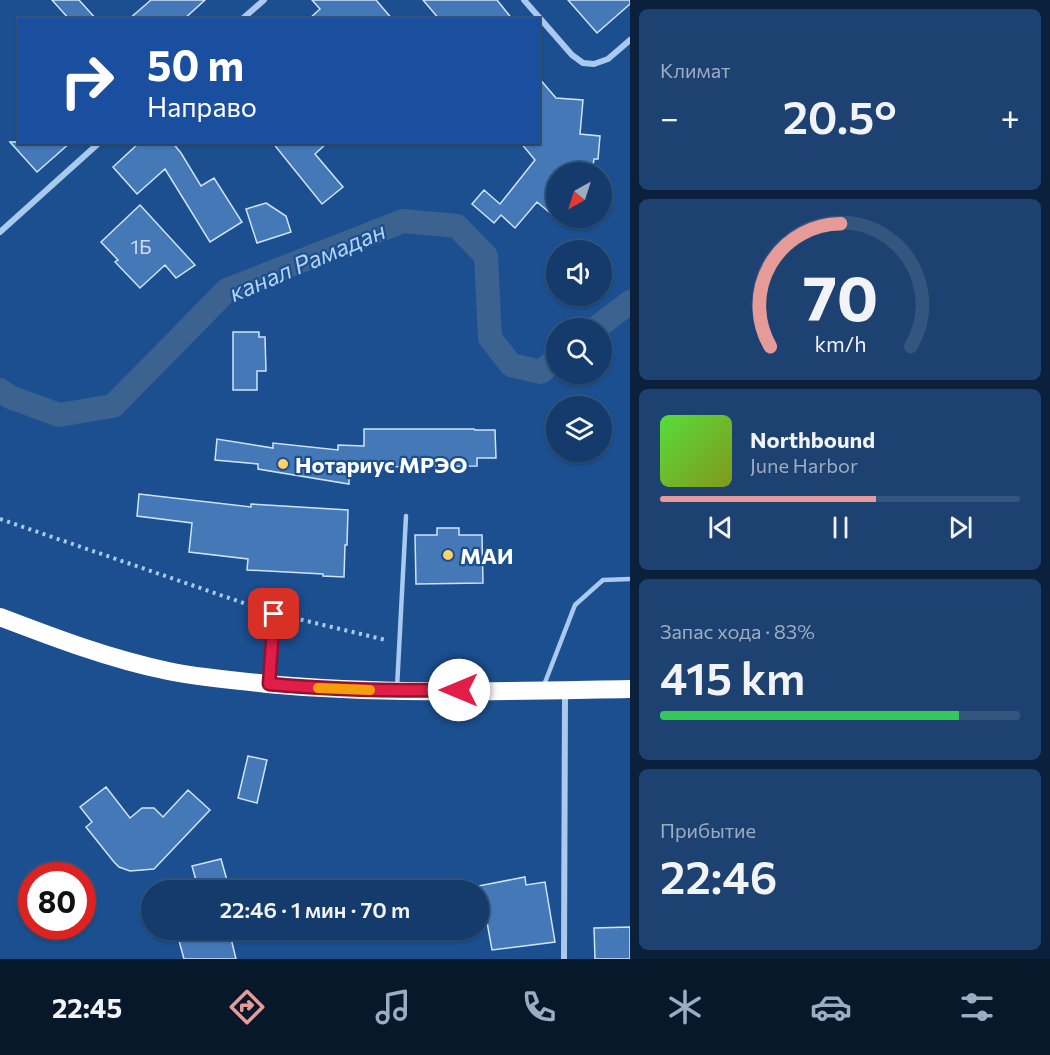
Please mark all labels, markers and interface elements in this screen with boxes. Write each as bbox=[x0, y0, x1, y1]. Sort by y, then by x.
text: 50 m bbox=[147, 38, 244, 90]
icon: right bbox=[48, 42, 126, 120]
text: Климат bbox=[660, 58, 730, 82]
text: 20.5° bbox=[783, 88, 897, 143]
text: Направо bbox=[147, 90, 257, 123]
text: − bbox=[660, 96, 679, 137]
text: + bbox=[1001, 96, 1020, 137]
north arrow bbox=[546, 162, 612, 228]
map controls bbox=[546, 162, 612, 462]
water label: канал Рамадан bbox=[224, 215, 390, 307]
house number: 1Б bbox=[130, 234, 152, 258]
button: sound bbox=[546, 240, 612, 306]
text: 70 bbox=[802, 258, 878, 334]
button: search bbox=[546, 318, 612, 384]
text: km/h bbox=[814, 330, 866, 356]
button: layers bbox=[546, 396, 612, 462]
text: Northbound bbox=[750, 426, 875, 453]
place label: Нотариус МРЭО bbox=[295, 451, 467, 478]
text: June Harbor bbox=[750, 453, 858, 477]
marker: Нотариус МРЭО bbox=[276, 457, 290, 471]
icon: previous bbox=[704, 511, 737, 544]
icon: pause bbox=[824, 511, 857, 544]
icon: next bbox=[944, 511, 977, 544]
place label: МАИ bbox=[460, 542, 514, 569]
marker: МАИ bbox=[441, 548, 455, 562]
pin bbox=[248, 588, 299, 639]
icon: arrive bbox=[257, 597, 290, 630]
text: Запас хода · 83% bbox=[660, 619, 815, 643]
text: 415 km bbox=[660, 649, 805, 704]
position arrow bbox=[427, 658, 491, 722]
text: Прибытие bbox=[660, 818, 756, 842]
text: 22:46 bbox=[660, 848, 777, 903]
speed limit sign: 80 bbox=[18, 862, 96, 940]
text: 22:46 · 1 мин · 70 m bbox=[220, 896, 410, 923]
icon: directions bbox=[226, 986, 268, 1028]
icon: music bbox=[372, 986, 414, 1028]
icon: phone bbox=[518, 986, 560, 1028]
icon: climate bbox=[664, 986, 706, 1028]
icon: car bbox=[810, 986, 852, 1028]
icon: filters bbox=[956, 986, 998, 1028]
text: 22:45 bbox=[52, 991, 122, 1024]

